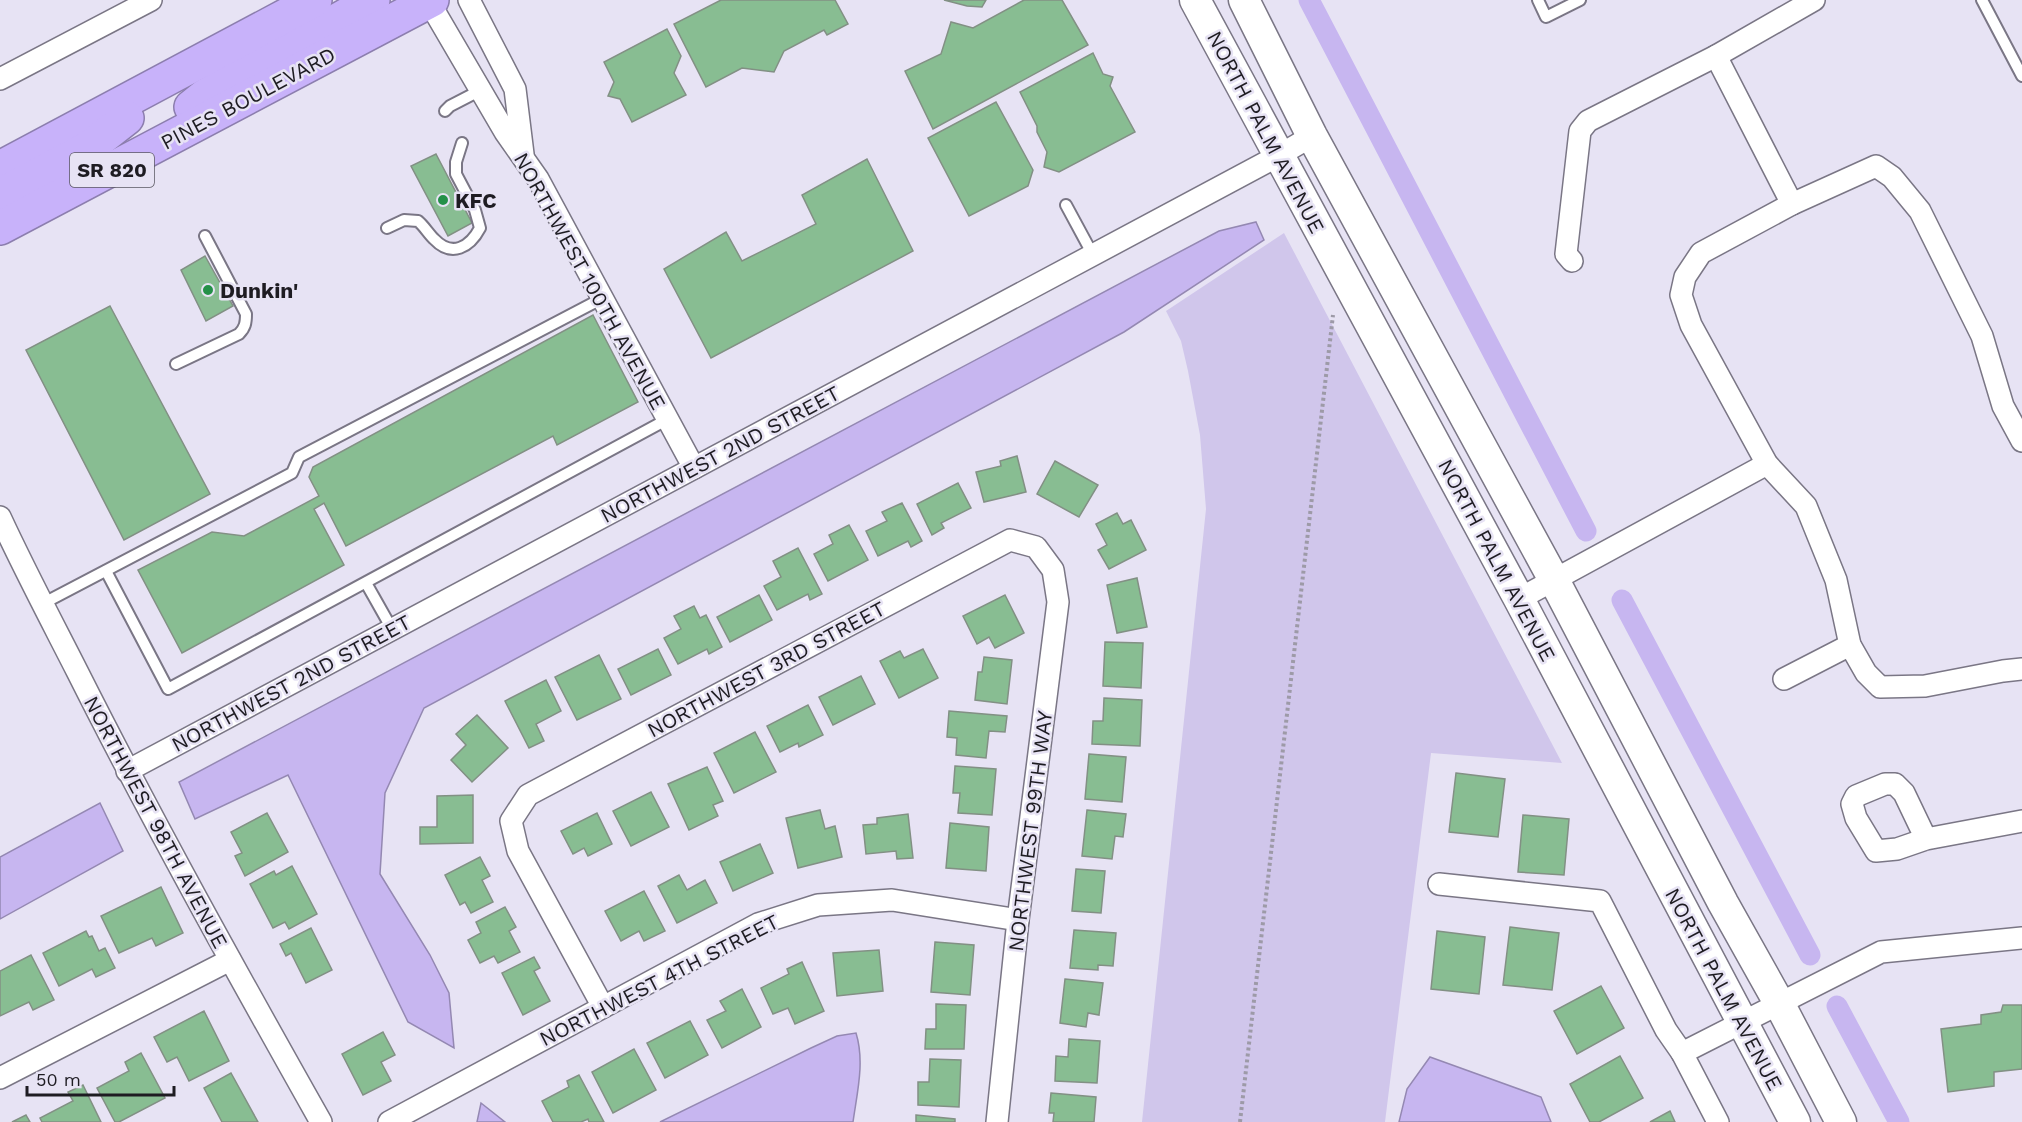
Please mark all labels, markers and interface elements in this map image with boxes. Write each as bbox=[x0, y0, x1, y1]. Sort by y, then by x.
street label: NORTH PALM AVENUE bbox=[1202, 26, 1330, 238]
street label: PINES BOULEVARD bbox=[156, 41, 340, 155]
street label: NORTHWEST 100TH AVENUE bbox=[509, 148, 671, 414]
road number: SR 820 bbox=[70, 153, 154, 187]
place label: KFC bbox=[455, 188, 497, 213]
marker: KFC bbox=[436, 193, 450, 207]
place label: Dunkin' bbox=[220, 278, 298, 303]
marker: Dunkin' bbox=[201, 283, 215, 297]
street label: NORTHWEST 2ND STREET bbox=[596, 380, 844, 528]
street label: NORTH PALM AVENUE bbox=[1433, 454, 1561, 666]
street label: NORTHWEST 3RD STREET bbox=[643, 595, 890, 742]
street label: NORTHWEST 2ND STREET bbox=[167, 609, 415, 757]
street label: NORTHWEST 98TH AVENUE bbox=[79, 692, 233, 952]
street label: NORTHWEST 99TH WAY bbox=[1003, 709, 1057, 953]
street label: NORTH PALM AVENUE bbox=[1660, 883, 1788, 1095]
street label: NORTHWEST 4TH STREET bbox=[535, 909, 783, 1051]
scale bar bbox=[27, 1059, 174, 1097]
text: 50 m bbox=[36, 1069, 81, 1090]

